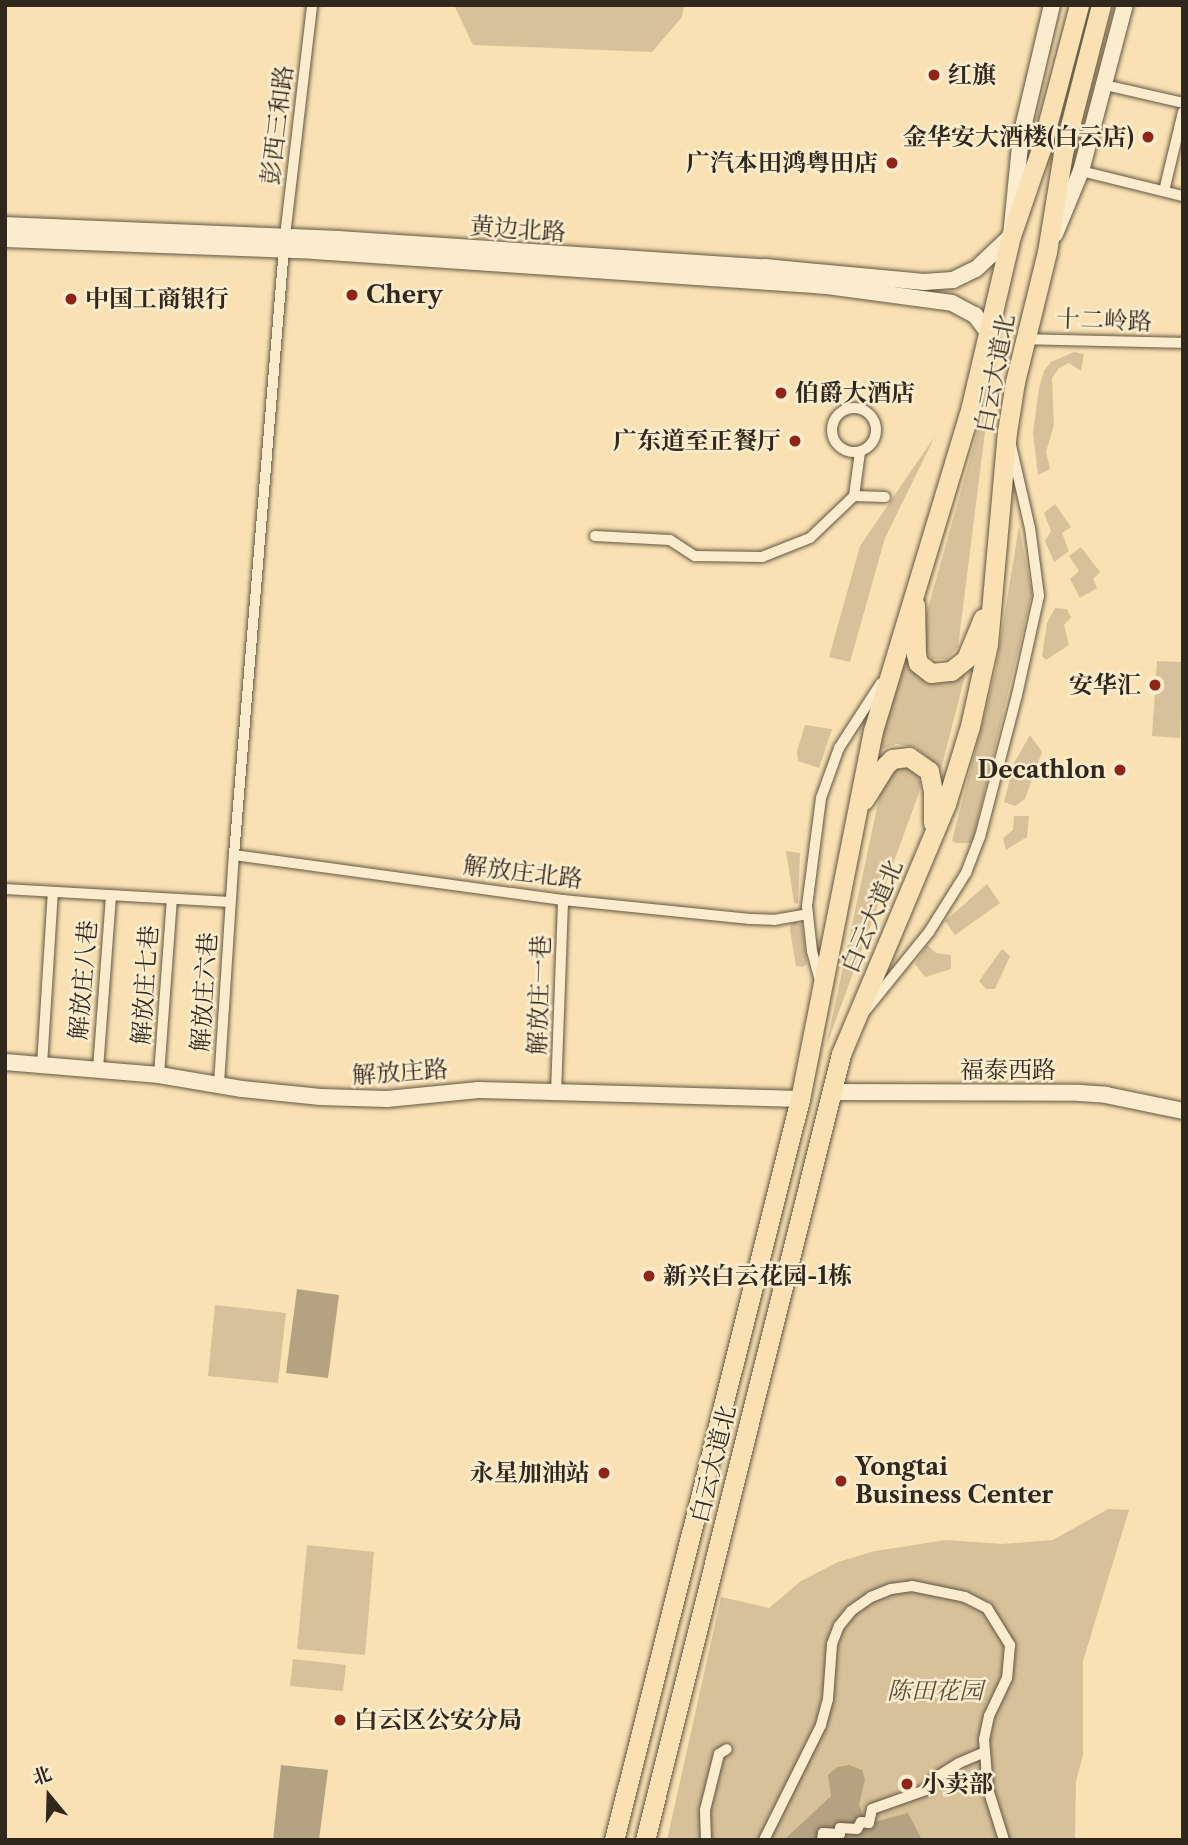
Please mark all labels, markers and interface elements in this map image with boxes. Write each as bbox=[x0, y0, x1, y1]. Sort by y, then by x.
place label: 红旗 bbox=[948, 61, 996, 89]
street label: 彭西三和路 bbox=[255, 64, 299, 186]
marker: 红旗 bbox=[926, 67, 942, 83]
place label: 金华安大酒楼(白云店) bbox=[903, 123, 1134, 151]
marker: 金华安大酒楼(白云店) bbox=[1140, 129, 1156, 145]
place label: 广汽本田鸿粤田店 bbox=[686, 149, 878, 177]
marker: 广汽本田鸿粤田店 bbox=[884, 155, 900, 171]
street label: 黄边北路 bbox=[469, 211, 567, 247]
place label: Chery bbox=[366, 281, 443, 309]
place label: 中国工商银行 bbox=[85, 285, 229, 313]
marker: Chery bbox=[344, 287, 360, 303]
marker: 中国工商银行 bbox=[63, 291, 79, 307]
street label: 十二岭路 bbox=[1056, 304, 1152, 336]
street label: 白云大道北 bbox=[969, 311, 1021, 435]
place label: 伯爵大酒店 bbox=[795, 379, 915, 407]
marker: 伯爵大酒店 bbox=[773, 385, 789, 401]
place label: 广东道至正餐厅 bbox=[613, 427, 781, 455]
marker: 广东道至正餐厅 bbox=[787, 433, 803, 449]
place label: 安华汇 bbox=[1069, 671, 1141, 699]
marker: 安华汇 bbox=[1147, 677, 1163, 693]
place label: Decathlon bbox=[977, 756, 1106, 784]
marker: Decathlon bbox=[1112, 762, 1128, 778]
street label: 解放庄北路 bbox=[462, 850, 584, 894]
street label: 白云大道北 bbox=[835, 855, 909, 977]
street label: 解放庄八巷 bbox=[63, 919, 103, 1041]
street label: 解放庄七巷 bbox=[126, 924, 164, 1046]
street label: 解放庄六巷 bbox=[185, 931, 223, 1053]
street label: 解放庄一巷 bbox=[523, 935, 555, 1055]
street label: 解放庄路 bbox=[351, 1054, 449, 1090]
street label: 福泰西路 bbox=[960, 1056, 1056, 1084]
place label: 新兴白云花园-1栋 bbox=[663, 1262, 852, 1290]
marker: 新兴白云花园-1栋 bbox=[641, 1268, 657, 1284]
street label: 白云大道北 bbox=[685, 1402, 741, 1526]
place label: Yongtai Business Center bbox=[855, 1453, 1053, 1509]
place label: 永星加油站 bbox=[470, 1459, 590, 1487]
marker: 永星加油站 bbox=[596, 1465, 612, 1481]
marker: Yongtai Business Center bbox=[833, 1473, 849, 1489]
park label: 陈田花园 bbox=[887, 1677, 983, 1705]
place label: 白云区公安分局 bbox=[354, 1706, 522, 1734]
marker: 白云区公安分局 bbox=[332, 1712, 348, 1728]
north arrow bbox=[14, 1761, 84, 1831]
text: 北 bbox=[29, 1762, 55, 1790]
place label: 小卖部 bbox=[921, 1770, 993, 1798]
marker: 小卖部 bbox=[899, 1776, 915, 1792]

